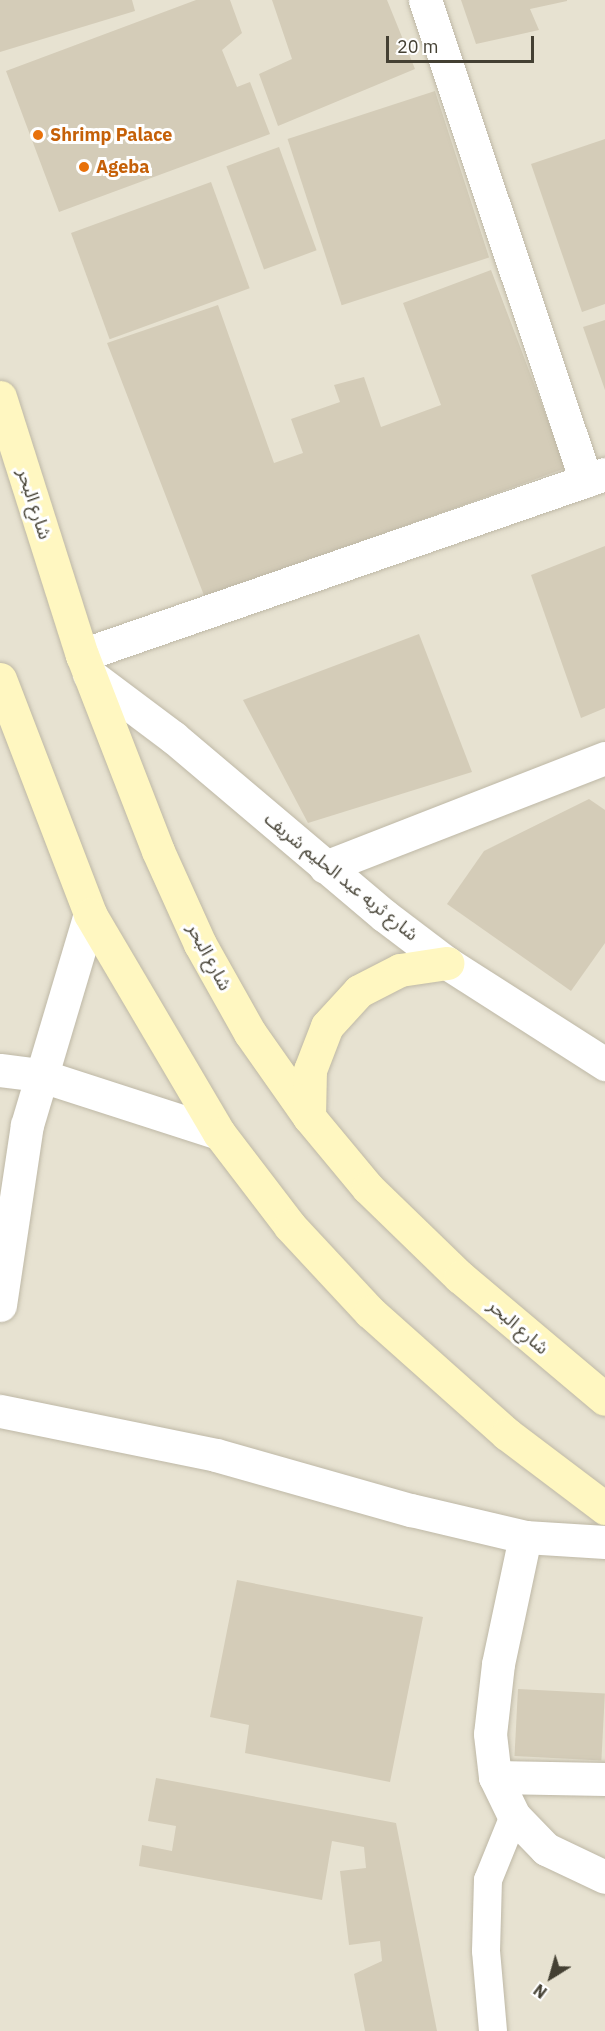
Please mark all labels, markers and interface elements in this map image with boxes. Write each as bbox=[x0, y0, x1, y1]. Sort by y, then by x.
scale bar bbox=[389, 24, 538, 62]
text: 20 m bbox=[397, 35, 439, 58]
place label: Shrimp Palace bbox=[50, 124, 172, 146]
marker: Shrimp Palace bbox=[31, 128, 45, 142]
place label: Ageba bbox=[96, 156, 149, 178]
marker: Ageba bbox=[77, 160, 91, 174]
street label: شارع البحر bbox=[12, 466, 56, 542]
street label: شارع ثريه عبد الحليم شريف bbox=[260, 808, 422, 946]
street label: شارع البحر bbox=[182, 920, 236, 994]
street label: شارع البحر bbox=[483, 1295, 553, 1359]
north arrow bbox=[521, 1947, 581, 2007]
text: N bbox=[530, 1980, 551, 2003]

